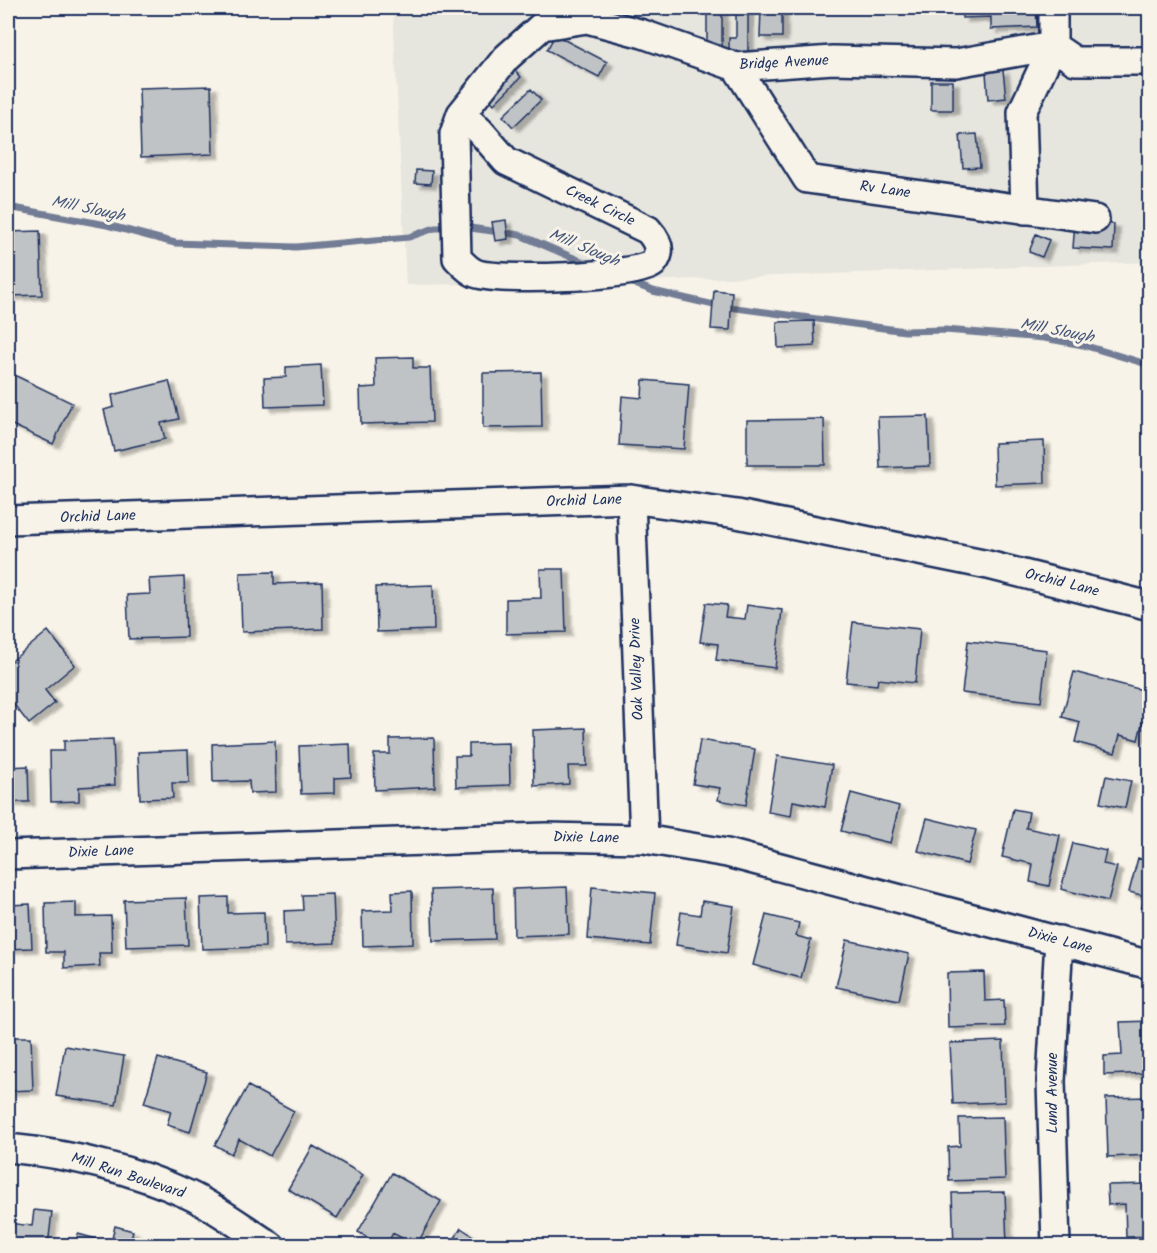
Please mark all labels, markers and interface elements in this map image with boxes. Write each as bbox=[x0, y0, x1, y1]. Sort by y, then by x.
street label: Bridge Avenue bbox=[739, 49, 830, 77]
street label: Rv Lane bbox=[858, 175, 912, 205]
street label: Creek Circle bbox=[561, 179, 639, 233]
water label: Mill Slough bbox=[49, 189, 128, 229]
water label: Mill Slough bbox=[545, 222, 624, 275]
water label: Mill Slough bbox=[1018, 312, 1097, 351]
street label: Orchid Lane bbox=[546, 488, 623, 514]
street label: Orchid Lane bbox=[60, 504, 137, 530]
street label: Orchid Lane bbox=[1022, 562, 1102, 604]
street label: Oak Valley Drive bbox=[623, 617, 651, 721]
street label: Dixie Lane bbox=[553, 825, 619, 851]
street label: Dixie Lane bbox=[68, 839, 135, 865]
street label: Dixie Lane bbox=[1025, 921, 1095, 961]
street label: Lund Avenue bbox=[1041, 1052, 1065, 1134]
street label: Mill Run Boulevard bbox=[68, 1146, 189, 1206]

